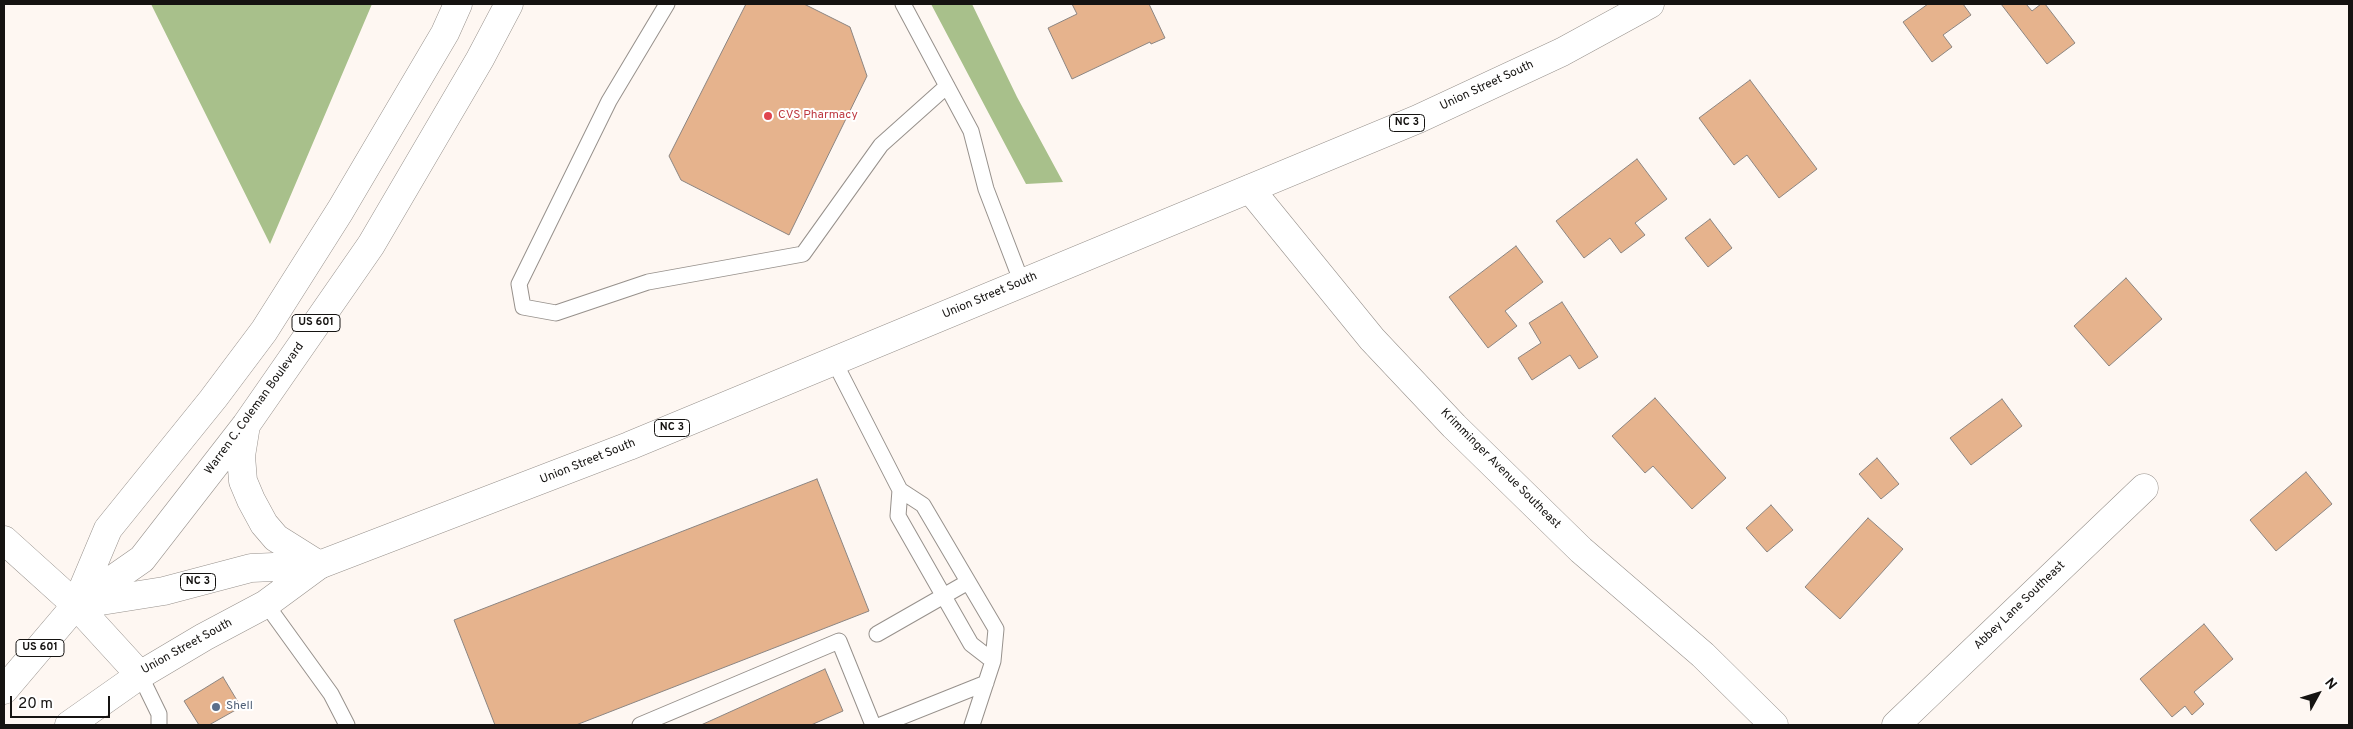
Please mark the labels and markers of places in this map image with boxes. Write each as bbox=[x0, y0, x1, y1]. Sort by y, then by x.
place label: CVS Pharmacy bbox=[778, 109, 858, 123]
marker: CVS Pharmacy bbox=[762, 110, 774, 122]
place label: Shell bbox=[226, 700, 253, 714]
marker: Shell bbox=[210, 701, 222, 713]

